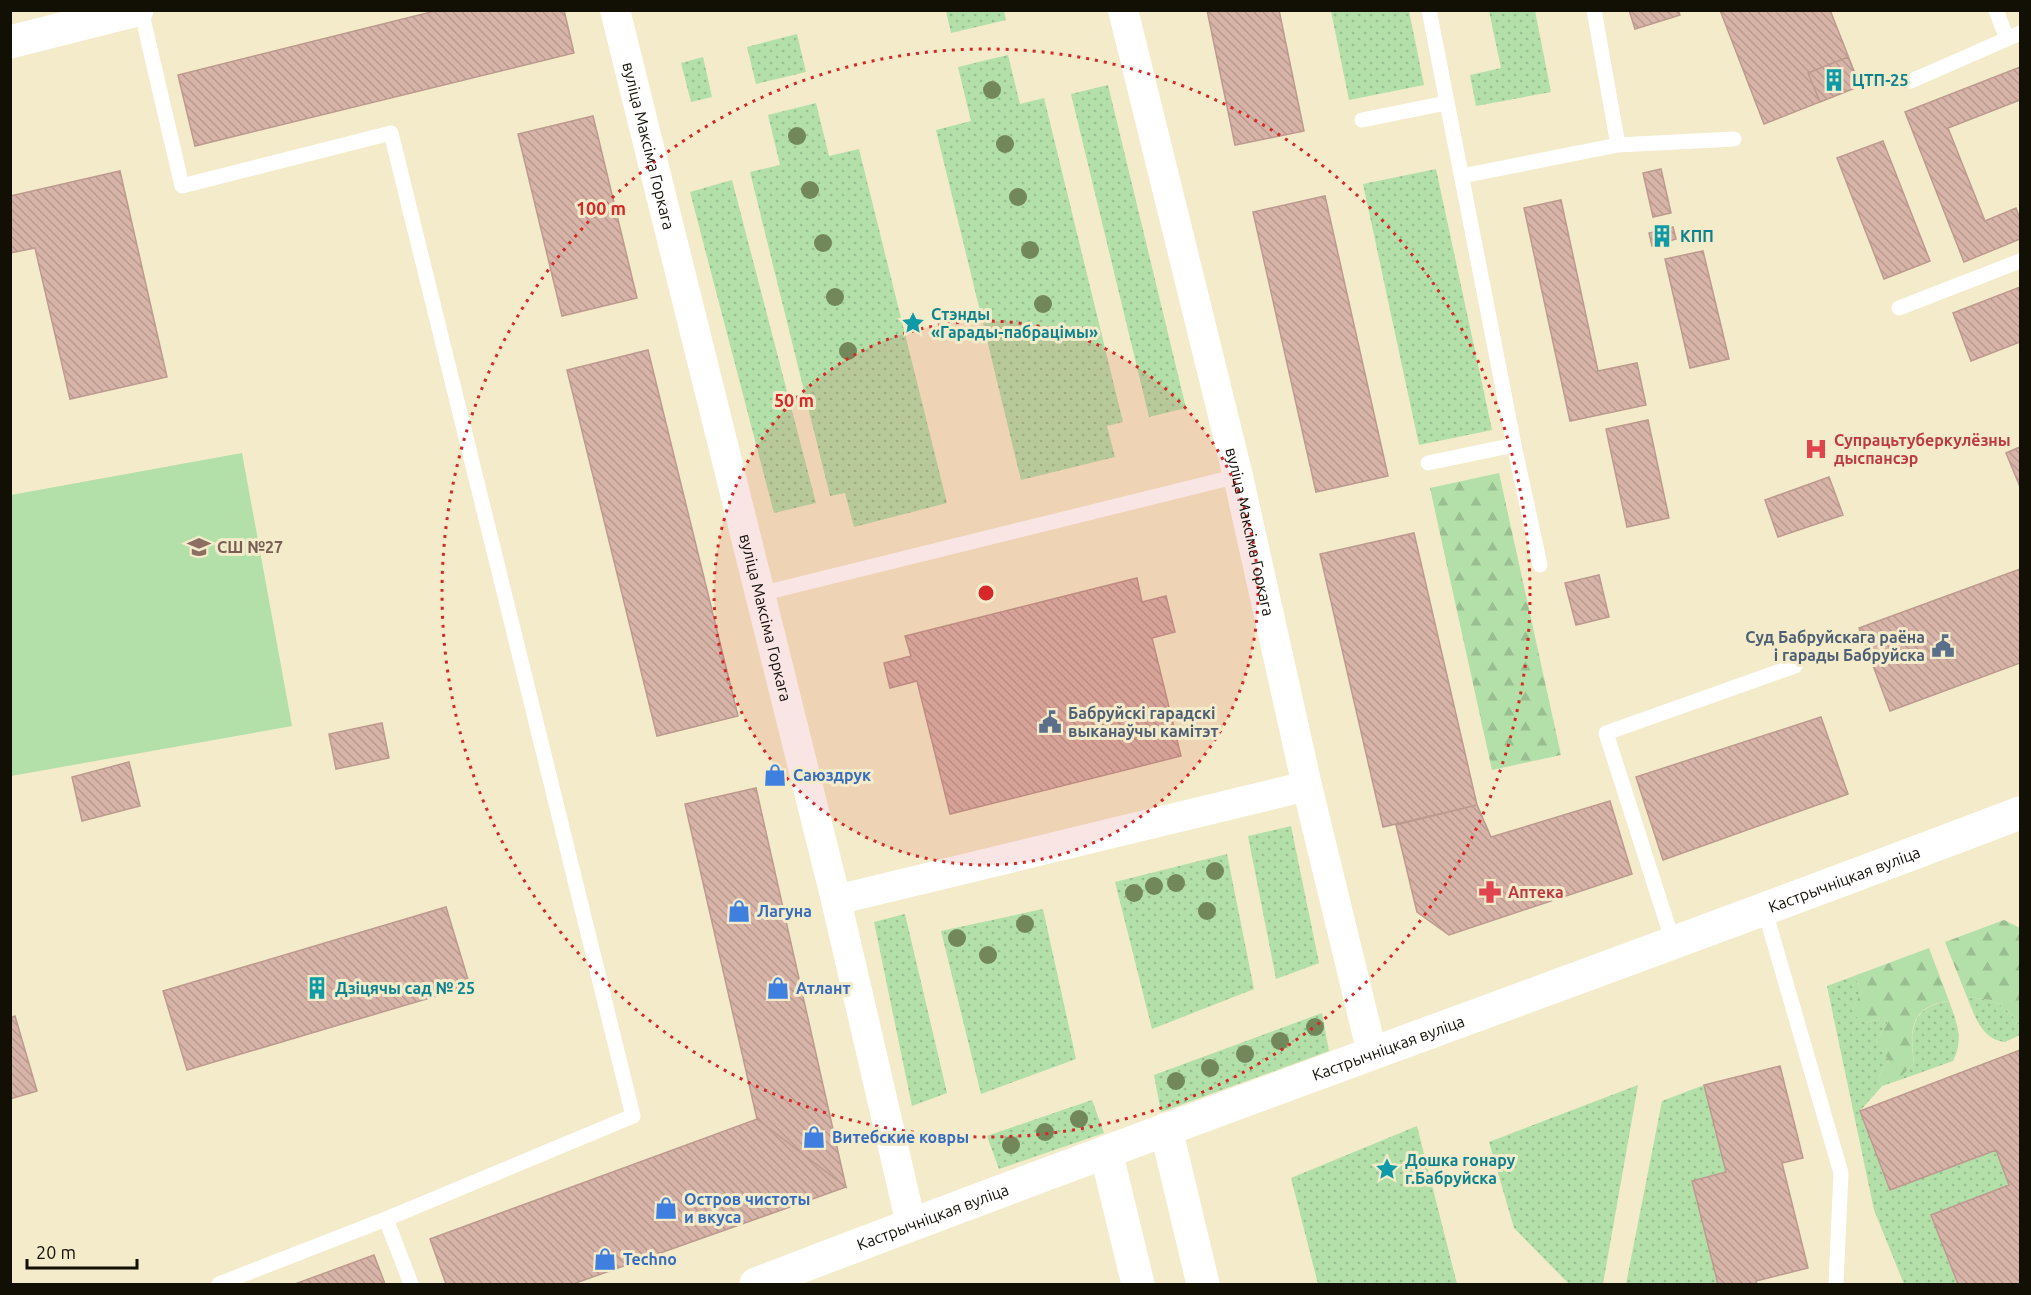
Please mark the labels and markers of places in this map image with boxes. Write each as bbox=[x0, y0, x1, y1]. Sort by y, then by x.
building icon: ЦТП-25 bbox=[1821, 67, 1847, 93]
place label: ЦТП-25 bbox=[1852, 71, 1908, 89]
building icon: КПП bbox=[1649, 223, 1675, 249]
place label: КПП bbox=[1680, 227, 1714, 245]
place label: Стэнды «Гарады-пабрацімы» bbox=[931, 305, 1098, 341]
place icon: Стэнды «Гарады-пабрацімы» bbox=[900, 310, 926, 336]
place label: Супрацьтуберкулёзны дыспансэр bbox=[1834, 431, 2011, 467]
hospital icon: Супрацьтуберкулёзны дыспансэр bbox=[1803, 436, 1829, 462]
school or university icon: СШ №27 bbox=[186, 534, 212, 560]
place label: СШ №27 bbox=[217, 538, 283, 556]
centre of rings bbox=[976, 583, 996, 603]
place label: Суд Бабруйскага раёна і гарады Бабруйска bbox=[1745, 628, 1925, 664]
public building icon: Суд Бабруйскага раёна і гарады Бабруйска bbox=[1930, 633, 1956, 659]
place label: Бабруйскі гарадскі выканаўчы камітэт bbox=[1068, 704, 1219, 740]
public building icon: Бабруйскі гарадскі выканаўчы камітэт bbox=[1037, 709, 1063, 735]
shop icon: Саюздрук bbox=[762, 762, 788, 788]
place label: Саюздрук bbox=[793, 766, 871, 784]
pharmacy icon: Аптека bbox=[1477, 879, 1503, 905]
place label: Аптека bbox=[1508, 883, 1564, 901]
shop icon: Лагуна bbox=[726, 898, 752, 924]
place label: Лагуна bbox=[757, 902, 812, 920]
building icon: Дзіцячы сад № 25 bbox=[304, 975, 330, 1001]
shop icon: Атлант bbox=[765, 975, 791, 1001]
place label: Дзіцячы сад № 25 bbox=[335, 979, 475, 997]
place label: Атлант bbox=[796, 979, 851, 997]
shop icon: Витебские ковры bbox=[801, 1124, 827, 1150]
place label: Витебские ковры bbox=[832, 1128, 969, 1146]
place label: Дошка гонару г.Бабруйска bbox=[1405, 1151, 1516, 1187]
place icon: Дошка гонару г.Бабруйска bbox=[1374, 1156, 1400, 1182]
place label: Остров чистоты и вкуса bbox=[684, 1190, 810, 1226]
shop icon: Остров чистоты и вкуса bbox=[653, 1195, 679, 1221]
shop icon: Techno bbox=[592, 1246, 618, 1272]
place label: Techno bbox=[623, 1250, 677, 1268]

